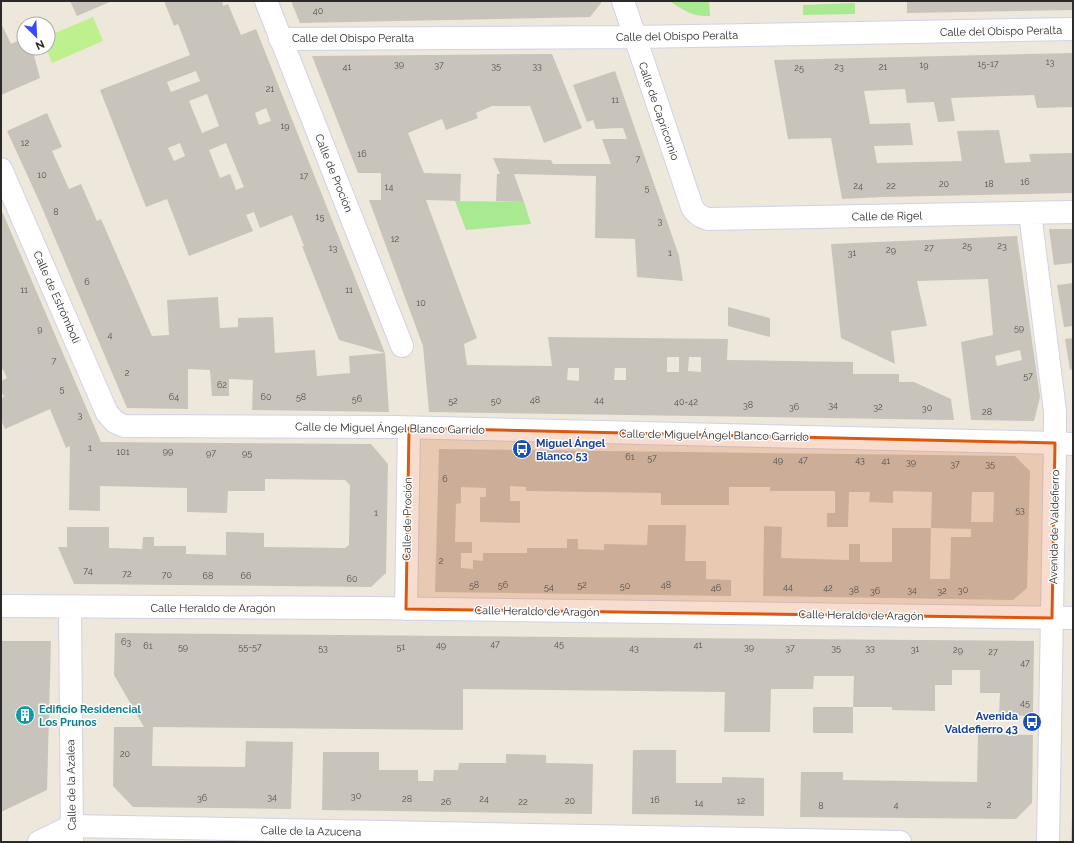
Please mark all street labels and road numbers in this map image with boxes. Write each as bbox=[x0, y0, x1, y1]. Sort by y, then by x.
street label: Calle del Obispo Peralta bbox=[940, 24, 1062, 39]
street label: Calle del Obispo Peralta bbox=[616, 29, 738, 44]
street label: Calle del Obispo Peralta bbox=[292, 32, 414, 45]
street label: Calle de Capricornio bbox=[636, 60, 682, 163]
street label: Calle de Proción bbox=[312, 132, 355, 214]
street label: Calle de Rigel bbox=[852, 209, 922, 224]
street label: Calle de Estrómboli bbox=[30, 249, 83, 345]
street label: Calle de Miguel Ángel Blanco Garrido bbox=[295, 419, 485, 437]
street label: Calle de Miguel Ángel Blanco Garrido bbox=[619, 426, 809, 444]
street label: Avenida de Valdefierro bbox=[1047, 469, 1062, 584]
street label: Calle de Proción bbox=[400, 477, 415, 561]
street label: Calle Heraldo de Aragón bbox=[150, 602, 276, 615]
street label: Calle Heraldo de Aragón bbox=[474, 604, 600, 619]
street label: Calle Heraldo de Aragón bbox=[798, 608, 924, 623]
street label: Calle de la Azalea bbox=[64, 740, 79, 830]
street label: Calle de la Azucena bbox=[261, 824, 361, 839]

